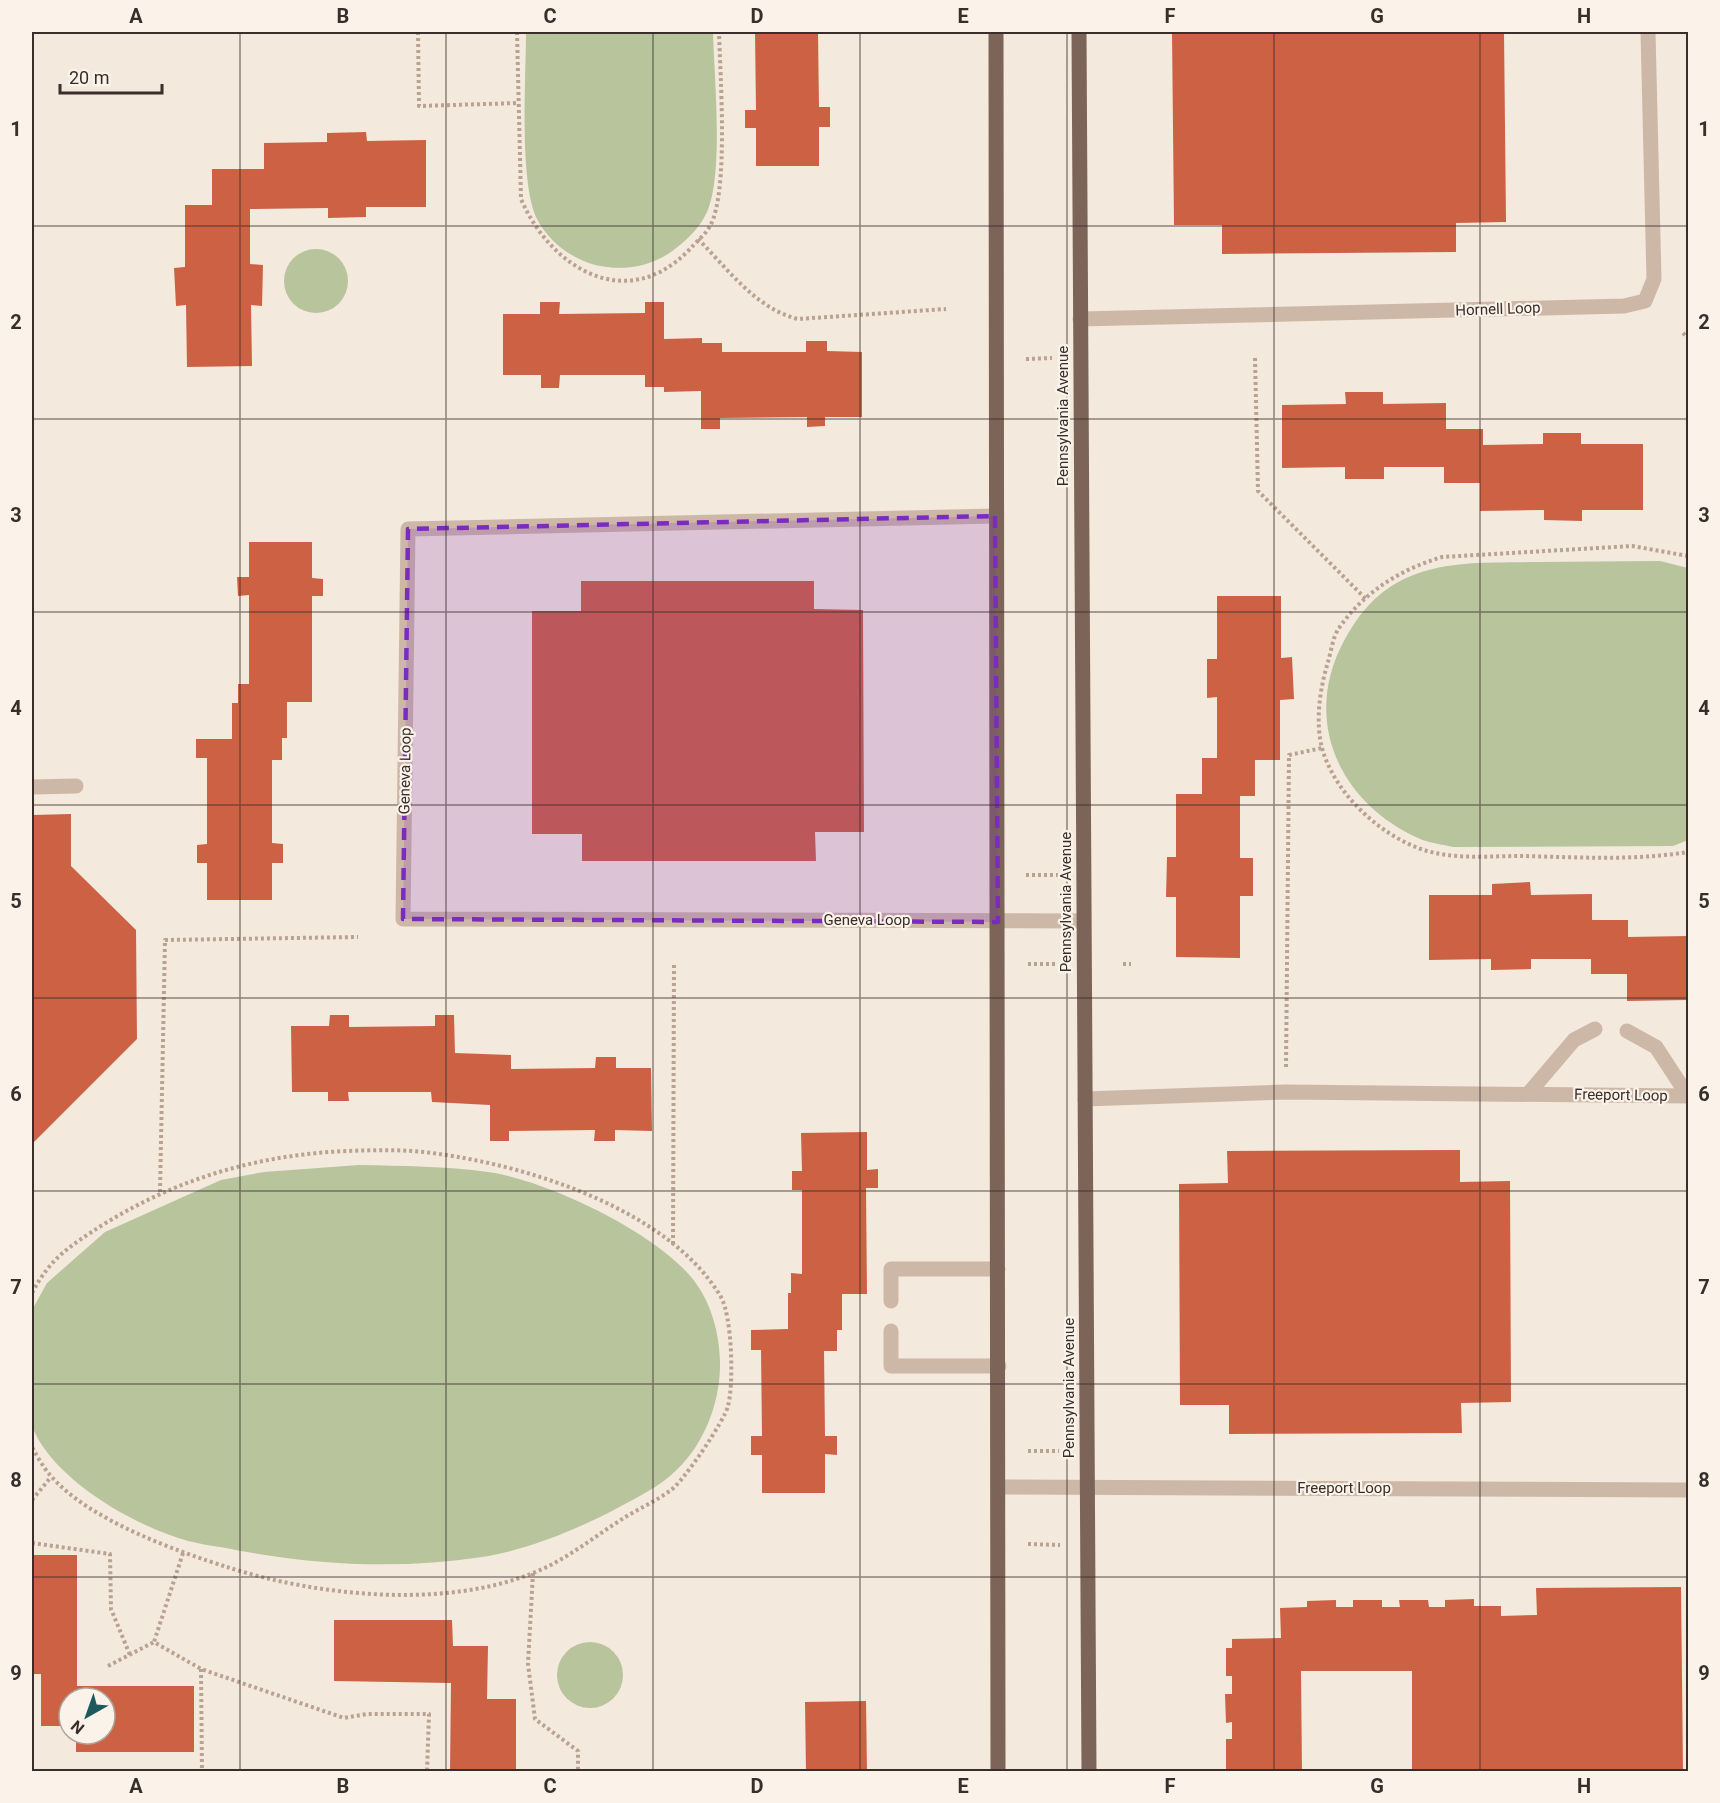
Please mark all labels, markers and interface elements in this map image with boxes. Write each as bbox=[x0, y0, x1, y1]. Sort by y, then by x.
text: A bbox=[129, 4, 143, 28]
text: B bbox=[337, 4, 349, 28]
text: C bbox=[543, 4, 557, 28]
text: D bbox=[751, 4, 764, 28]
text: E bbox=[957, 4, 969, 28]
text: F bbox=[1165, 4, 1176, 28]
text: G bbox=[1370, 4, 1384, 28]
text: H bbox=[1577, 4, 1591, 28]
scale bar bbox=[60, 57, 162, 95]
text: 20 m bbox=[69, 67, 109, 88]
text: 1 bbox=[10, 117, 22, 141]
text: 1 bbox=[1698, 117, 1710, 141]
street label: Hornell Loop bbox=[1455, 299, 1541, 319]
text: 2 bbox=[10, 310, 22, 334]
text: 2 bbox=[1698, 310, 1710, 334]
street label: Pennsylvania Avenue bbox=[1054, 346, 1072, 486]
text: 3 bbox=[10, 503, 22, 527]
text: 3 bbox=[1698, 503, 1710, 527]
text: 4 bbox=[10, 696, 22, 720]
text: 4 bbox=[1698, 696, 1710, 720]
street label: Geneva Loop bbox=[395, 727, 415, 815]
street label: Pennsylvania Avenue bbox=[1057, 832, 1075, 972]
text: 5 bbox=[10, 889, 22, 913]
text: 5 bbox=[1698, 889, 1710, 913]
street label: Geneva Loop bbox=[824, 911, 910, 929]
text: 6 bbox=[10, 1082, 22, 1106]
text: 6 bbox=[1698, 1082, 1710, 1106]
street label: Freeport Loop bbox=[1574, 1085, 1668, 1105]
text: 7 bbox=[10, 1275, 22, 1299]
text: 7 bbox=[1698, 1275, 1710, 1299]
street label: Pennsylvania Avenue bbox=[1060, 1318, 1078, 1458]
text: 8 bbox=[10, 1468, 22, 1492]
text: 8 bbox=[1698, 1468, 1710, 1492]
street label: Freeport Loop bbox=[1297, 1479, 1391, 1497]
text: 9 bbox=[10, 1661, 22, 1685]
text: 9 bbox=[1698, 1661, 1710, 1685]
north arrow bbox=[57, 1686, 117, 1746]
text: N bbox=[67, 1716, 88, 1738]
text: A bbox=[129, 1774, 143, 1798]
text: B bbox=[337, 1774, 349, 1798]
text: C bbox=[543, 1774, 557, 1798]
text: D bbox=[751, 1774, 764, 1798]
text: E bbox=[957, 1774, 969, 1798]
text: F bbox=[1165, 1774, 1176, 1798]
text: G bbox=[1370, 1774, 1384, 1798]
text: H bbox=[1577, 1774, 1591, 1798]

